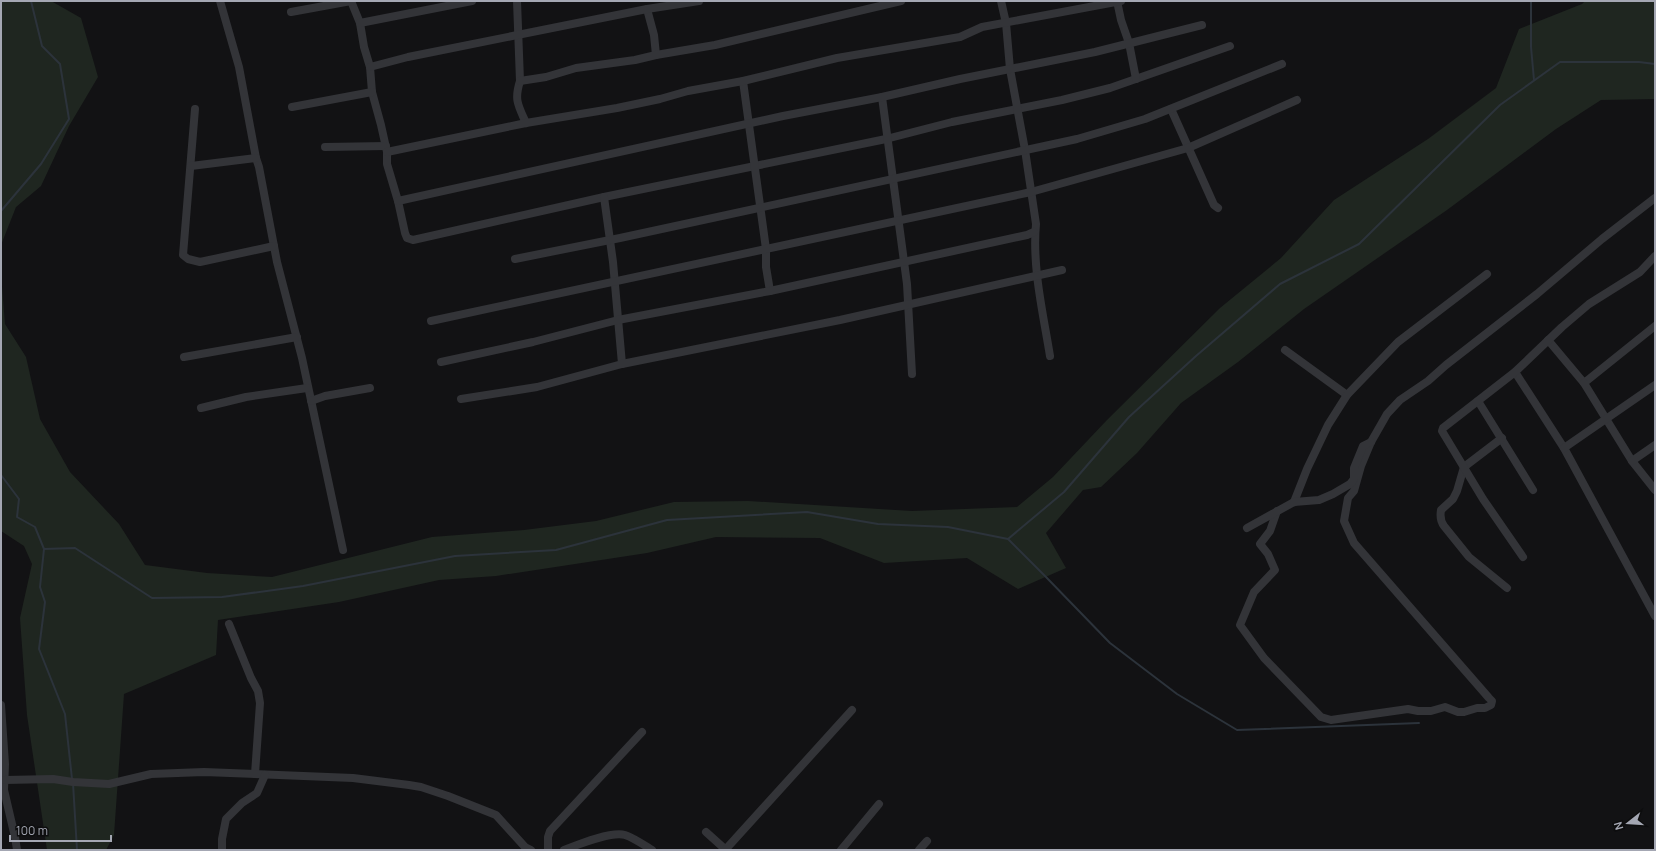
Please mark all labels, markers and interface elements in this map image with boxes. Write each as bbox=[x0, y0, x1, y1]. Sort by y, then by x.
north arrow bbox=[1608, 803, 1648, 843]
scale bar bbox=[10, 817, 111, 843]
text: N bbox=[1610, 820, 1626, 832]
text: 100 m bbox=[16, 822, 48, 839]

